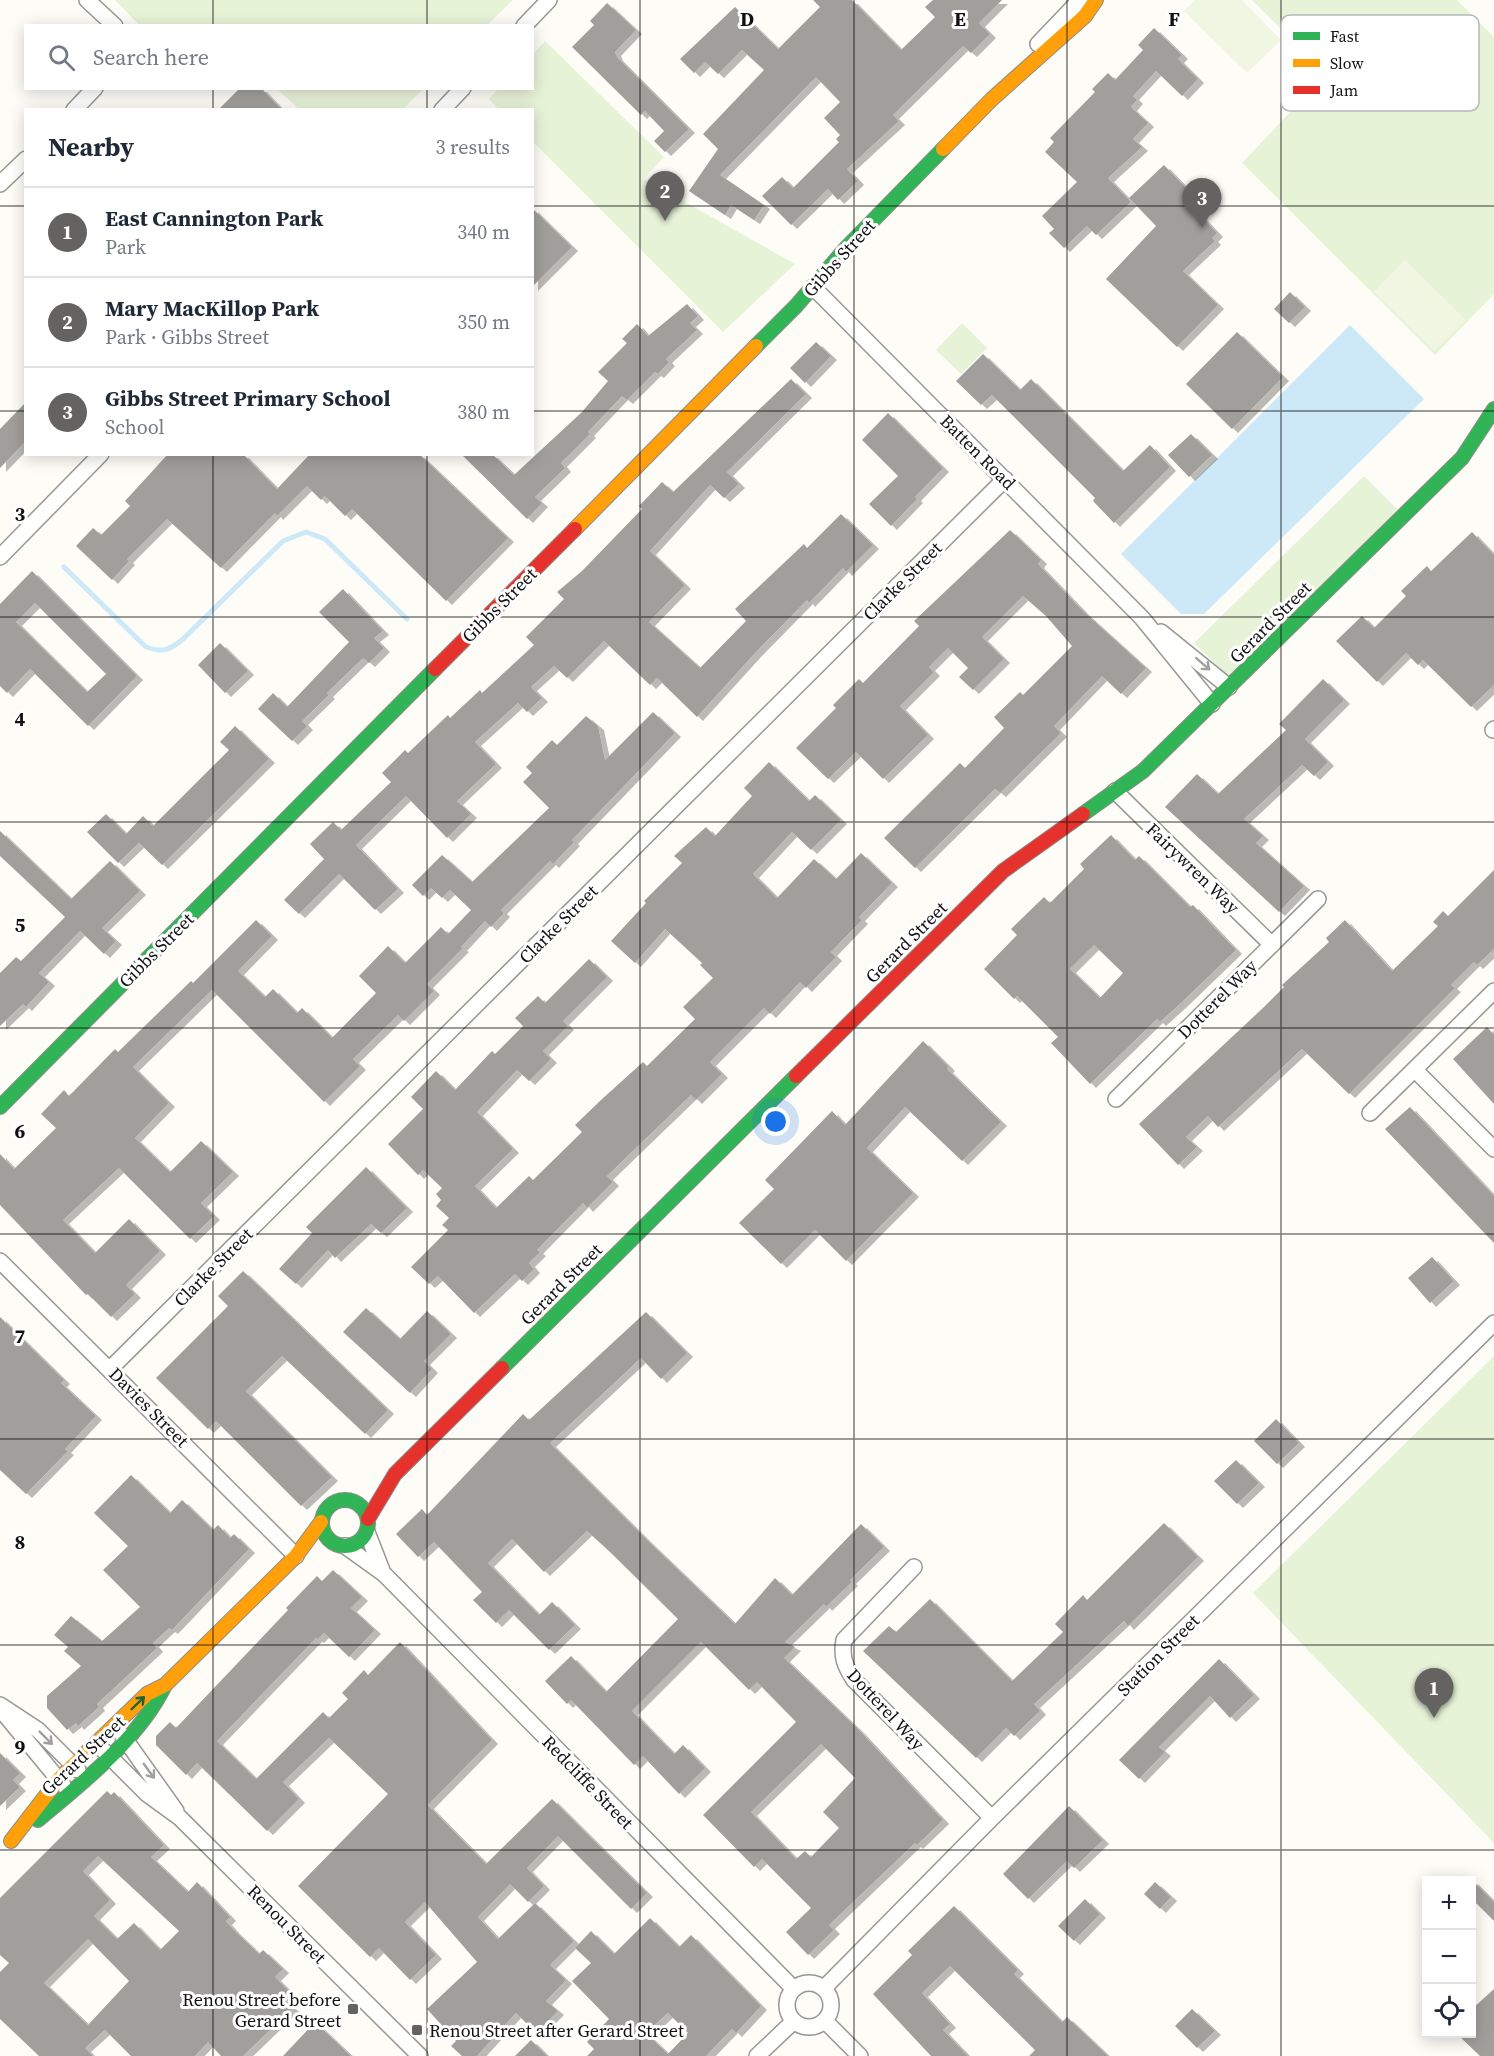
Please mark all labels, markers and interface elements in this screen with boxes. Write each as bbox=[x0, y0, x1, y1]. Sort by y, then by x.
text: D bbox=[740, 5, 754, 33]
text: E bbox=[954, 5, 966, 33]
text: F bbox=[1168, 5, 1180, 33]
legend bbox=[1281, 15, 1479, 111]
search box bbox=[24, 24, 534, 90]
text: Fast bbox=[1330, 25, 1360, 47]
icon: search bbox=[45, 41, 78, 74]
text: Search here bbox=[93, 42, 209, 72]
text: Slow bbox=[1330, 52, 1365, 74]
text: Jam bbox=[1329, 79, 1358, 101]
text: Nearby bbox=[48, 129, 134, 165]
text: 3 results bbox=[435, 133, 510, 161]
pin: 2 bbox=[646, 172, 684, 221]
pin: 3 bbox=[1182, 178, 1222, 228]
text: East Cannington Park bbox=[105, 203, 323, 233]
street label: Gibbs Street bbox=[797, 214, 881, 302]
text: 1 bbox=[62, 218, 73, 246]
text: 340 m bbox=[457, 218, 510, 246]
text: Park bbox=[105, 233, 146, 261]
text: Mary MacKillop Park bbox=[105, 293, 319, 323]
text: 2 bbox=[62, 308, 73, 336]
text: 350 m bbox=[457, 308, 510, 336]
text: Park · Gibbs Street bbox=[105, 323, 269, 351]
text: Gibbs Street Primary School bbox=[105, 383, 391, 413]
text: 3 bbox=[62, 398, 73, 426]
text: 380 m bbox=[457, 398, 510, 426]
street label: Batten Road bbox=[935, 409, 1021, 495]
text: School bbox=[105, 413, 165, 441]
text: 3 bbox=[15, 500, 26, 528]
street label: Clarke Street bbox=[857, 536, 947, 626]
street label: Gibbs Street bbox=[456, 562, 542, 648]
street label: Gerard Street bbox=[1224, 575, 1317, 668]
one-way arrow bbox=[1195, 657, 1210, 671]
text: 4 bbox=[15, 705, 26, 733]
street label: Fairywren Way bbox=[1141, 817, 1246, 919]
street label: Clarke Street bbox=[513, 879, 603, 969]
street label: Gerard Street bbox=[860, 895, 953, 988]
street label: Gibbs Street bbox=[113, 907, 199, 993]
text: 5 bbox=[15, 911, 26, 939]
street label: Dotterel Way bbox=[1172, 953, 1263, 1044]
your location bbox=[761, 1107, 790, 1136]
text: 6 bbox=[15, 1117, 26, 1145]
street label: Clarke Street bbox=[168, 1222, 258, 1312]
street label: Gerard Street bbox=[515, 1237, 608, 1330]
text: 7 bbox=[15, 1322, 26, 1350]
street label: Davies Street bbox=[103, 1361, 195, 1453]
text: 8 bbox=[15, 1528, 25, 1556]
street label: Station Street bbox=[1111, 1608, 1205, 1702]
street label: Dotterel Way bbox=[842, 1663, 931, 1756]
pin: 1 bbox=[1414, 1668, 1454, 1718]
one-way arrow bbox=[130, 1696, 145, 1711]
street label: Gerard Street bbox=[36, 1710, 131, 1800]
one-way arrow bbox=[38, 1730, 53, 1745]
street label: Redcliffe Street bbox=[537, 1730, 639, 1835]
text: 9 bbox=[15, 1733, 26, 1761]
one-way arrow bbox=[143, 1762, 155, 1778]
map controls bbox=[1422, 1876, 1476, 2038]
button: + bbox=[1422, 1876, 1476, 1930]
street label: Renou Street bbox=[242, 1879, 332, 1969]
button: − bbox=[1422, 1930, 1476, 1984]
button: locate bbox=[1422, 1984, 1476, 2038]
place label: Renou Street before Gerard Street bbox=[182, 1987, 341, 2033]
marker: Renou Street before Gerard Street bbox=[346, 2002, 360, 2016]
place label: Renou Street after Gerard Street bbox=[429, 2018, 684, 2043]
marker: Renou Street after Gerard Street bbox=[410, 2023, 424, 2037]

